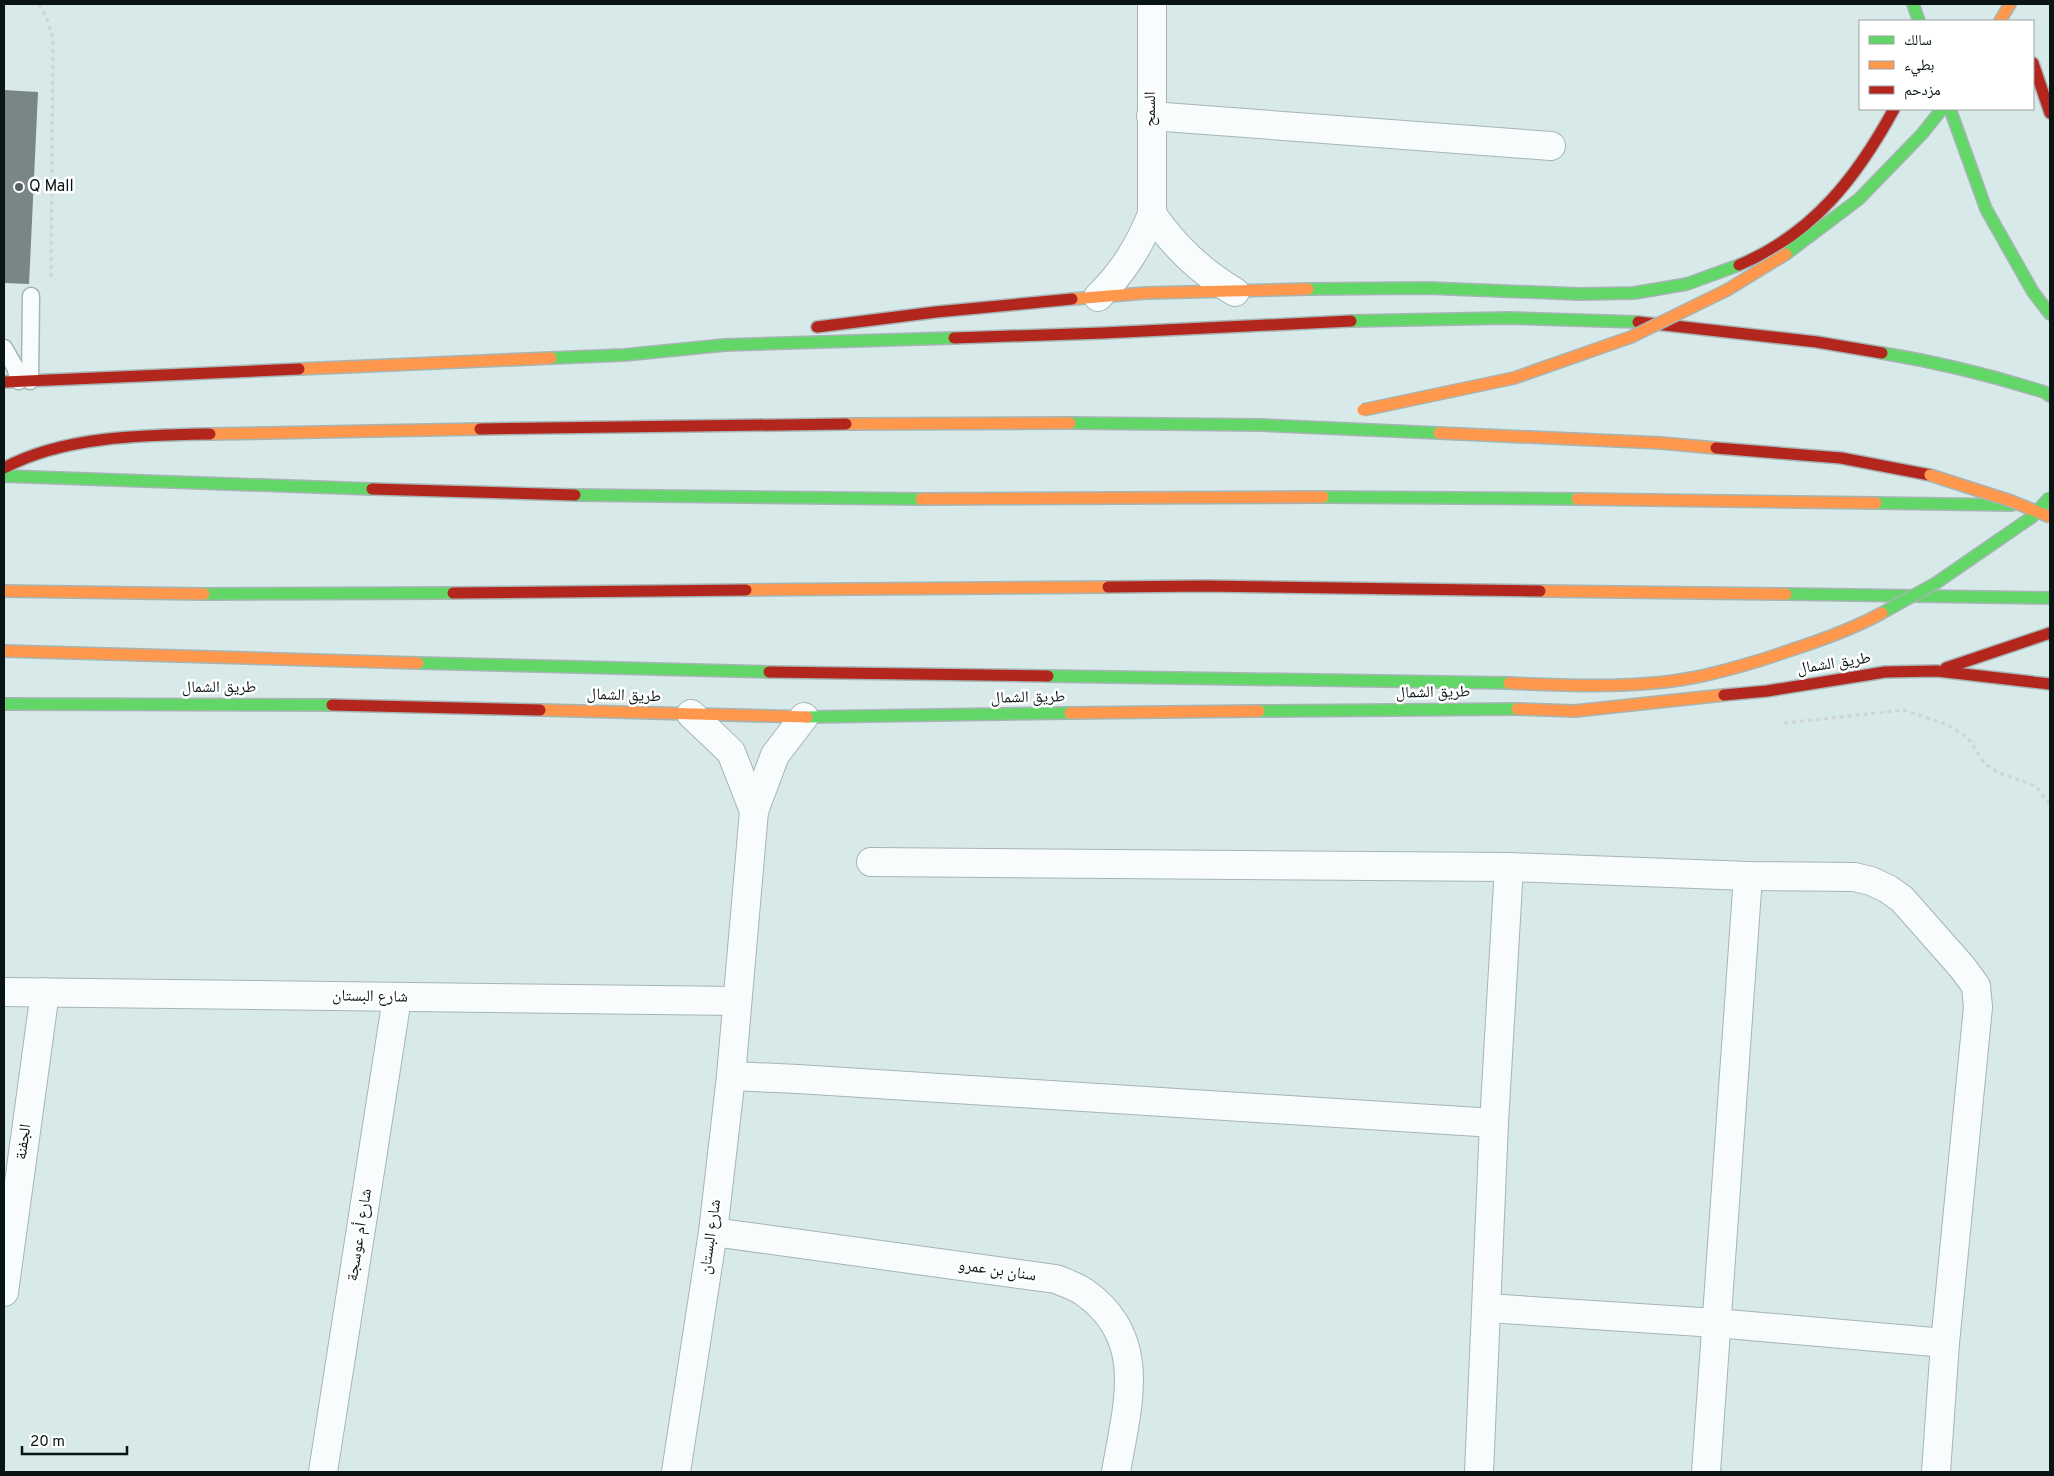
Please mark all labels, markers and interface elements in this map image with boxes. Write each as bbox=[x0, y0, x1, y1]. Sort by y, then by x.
legend bbox=[1859, 20, 2034, 110]
text: سالك bbox=[1904, 32, 1932, 51]
text: بطيء bbox=[1904, 57, 1934, 77]
text: مزدحم bbox=[1904, 82, 1941, 101]
street label: السمح bbox=[1141, 91, 1161, 127]
place label: Q Mall bbox=[29, 177, 74, 197]
marker: Q Mall bbox=[13, 181, 25, 193]
street label: طريق الشمال bbox=[1796, 648, 1872, 680]
street label: طريق الشمال bbox=[182, 678, 256, 698]
street label: طريق الشمال bbox=[1396, 682, 1470, 704]
street label: طريق الشمال bbox=[586, 685, 662, 707]
street label: طريق الشمال bbox=[991, 687, 1065, 709]
street label: شارع البستان bbox=[332, 986, 408, 1008]
street label: الجفنة bbox=[12, 1123, 36, 1161]
street label: شارع أم عوسجة bbox=[342, 1187, 377, 1283]
street label: شارع البستان bbox=[696, 1198, 726, 1276]
street label: سنان بن عمرو bbox=[957, 1256, 1037, 1286]
scale bar bbox=[22, 1424, 128, 1456]
text: 20 m bbox=[30, 1433, 65, 1452]

